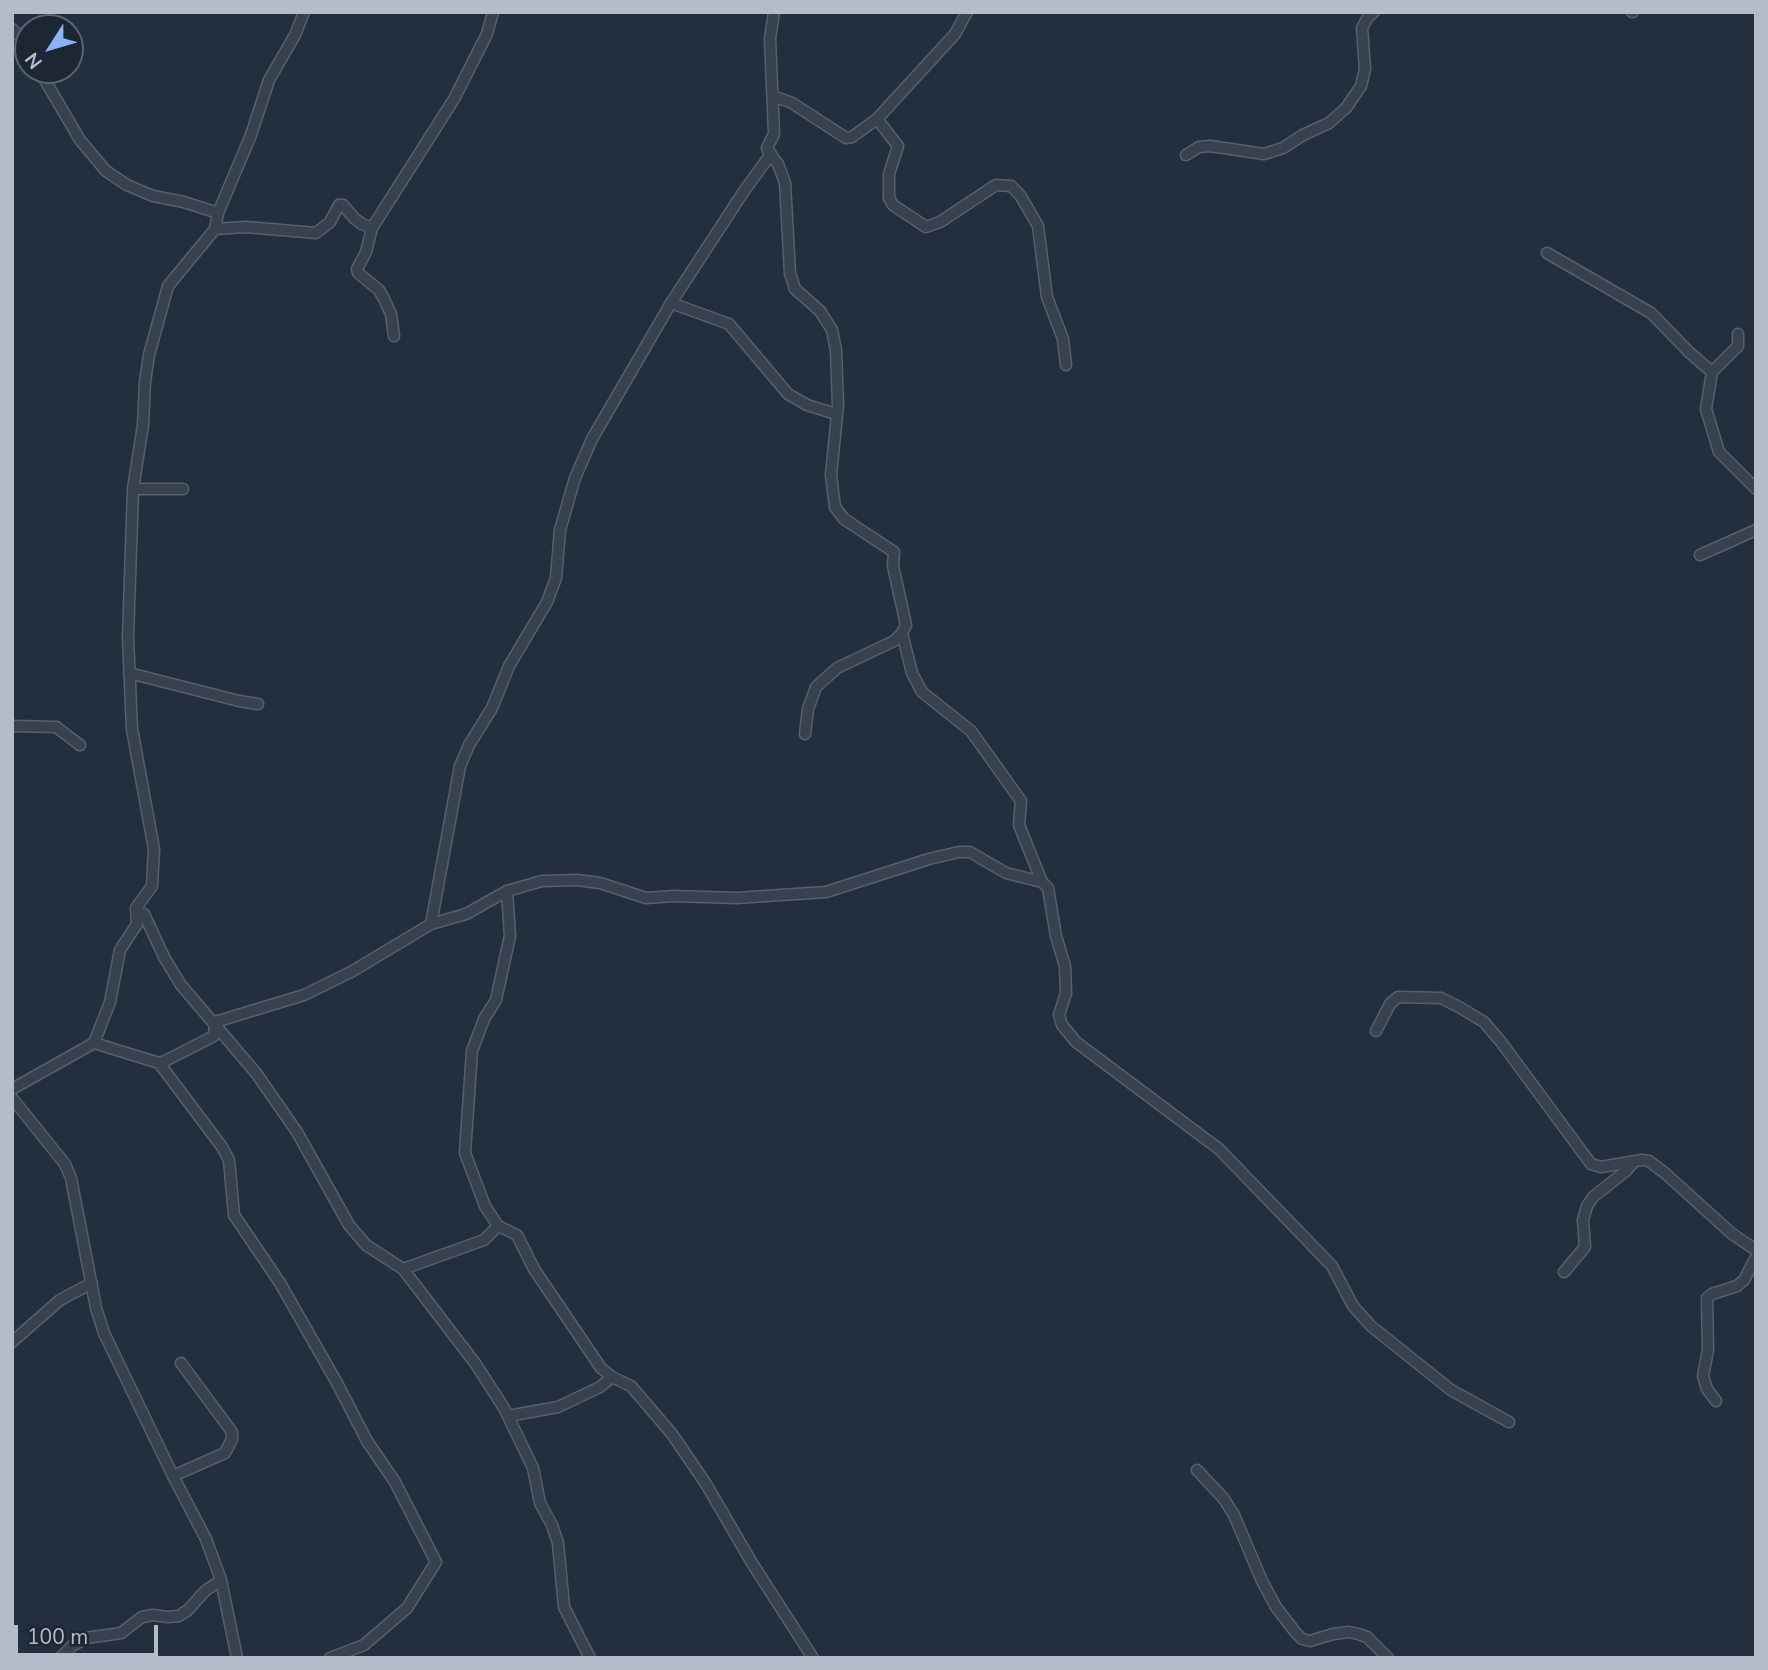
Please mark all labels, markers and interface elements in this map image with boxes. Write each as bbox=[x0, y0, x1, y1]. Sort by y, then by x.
north arrow bbox=[14, 14, 84, 84]
text: N bbox=[19, 47, 48, 74]
scale bar bbox=[18, 1610, 161, 1654]
text: 100 m bbox=[27, 1623, 88, 1651]

